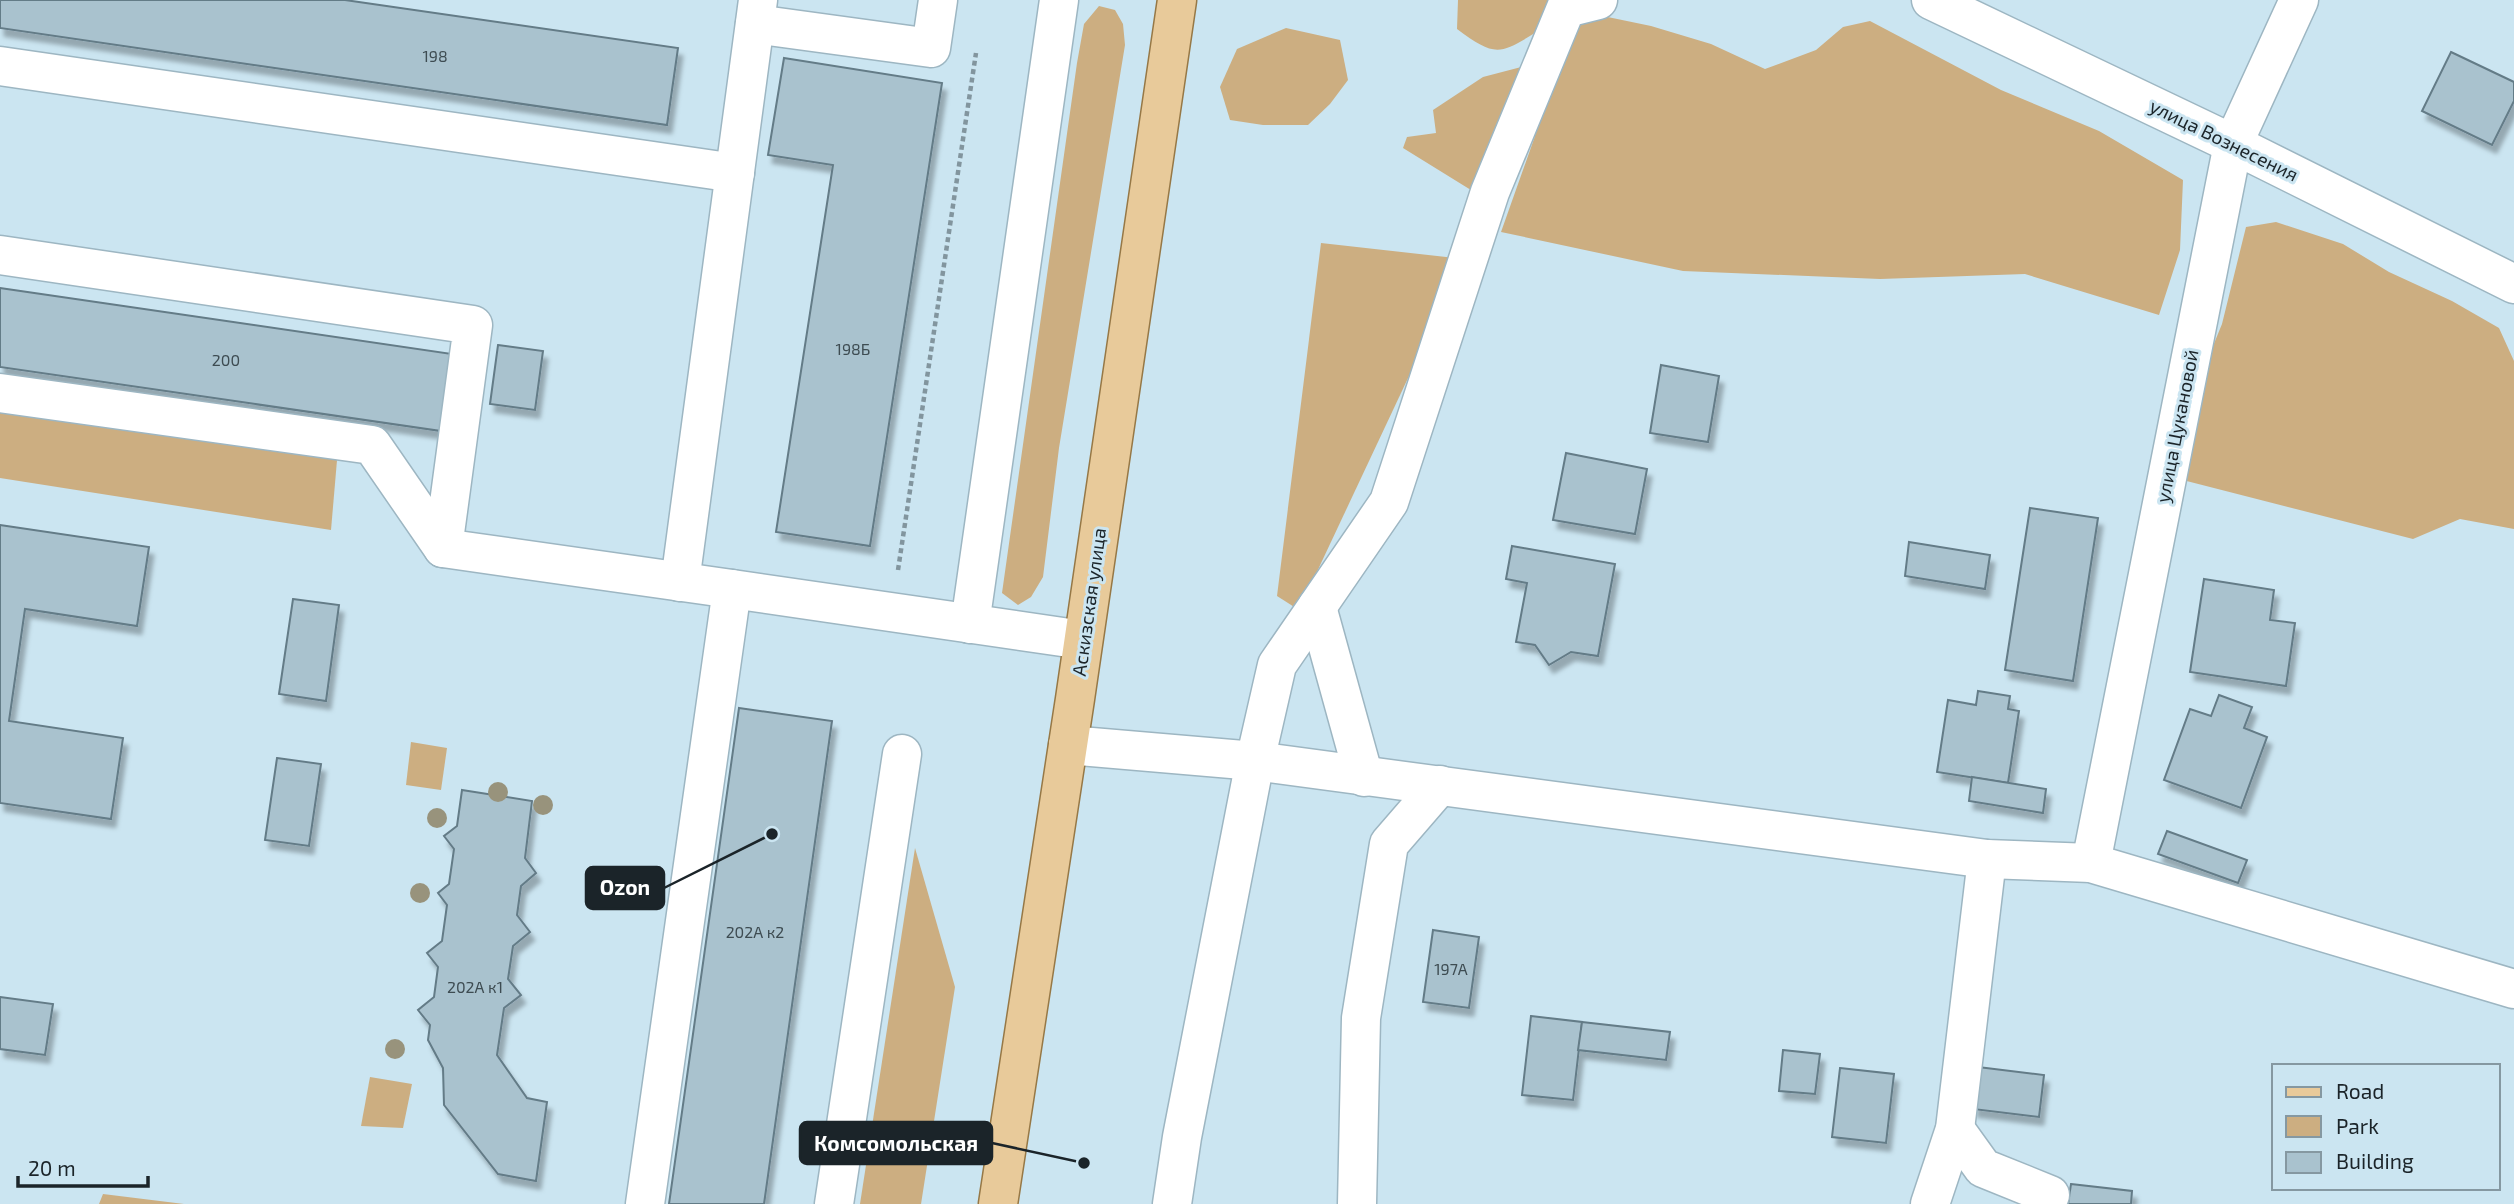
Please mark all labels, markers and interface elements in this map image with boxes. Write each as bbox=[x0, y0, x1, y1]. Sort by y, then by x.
house number: 198 bbox=[422, 46, 448, 65]
street label: улица Вознесения bbox=[2146, 94, 2302, 186]
house number: 198Б bbox=[836, 339, 870, 358]
street label: улица Цукановой bbox=[2150, 347, 2204, 505]
house number: 200 bbox=[212, 350, 240, 369]
street label: Аскизская улица bbox=[1067, 526, 1111, 678]
callout: Ozon bbox=[586, 867, 664, 909]
text: Ozon bbox=[600, 874, 650, 899]
house number: 202А к2 bbox=[726, 922, 784, 941]
house number: 197А bbox=[1434, 959, 1468, 978]
house number: 202А к1 bbox=[447, 977, 503, 996]
legend bbox=[2272, 1064, 2500, 1190]
text: Road bbox=[2336, 1078, 2384, 1103]
text: Park bbox=[2336, 1113, 2379, 1138]
callout: Комсомольская bbox=[800, 1122, 992, 1164]
text: Комсомольская bbox=[814, 1130, 978, 1155]
scale bar bbox=[18, 1144, 147, 1188]
text: Building bbox=[2336, 1148, 2414, 1173]
text: 20 m bbox=[28, 1155, 76, 1180]

